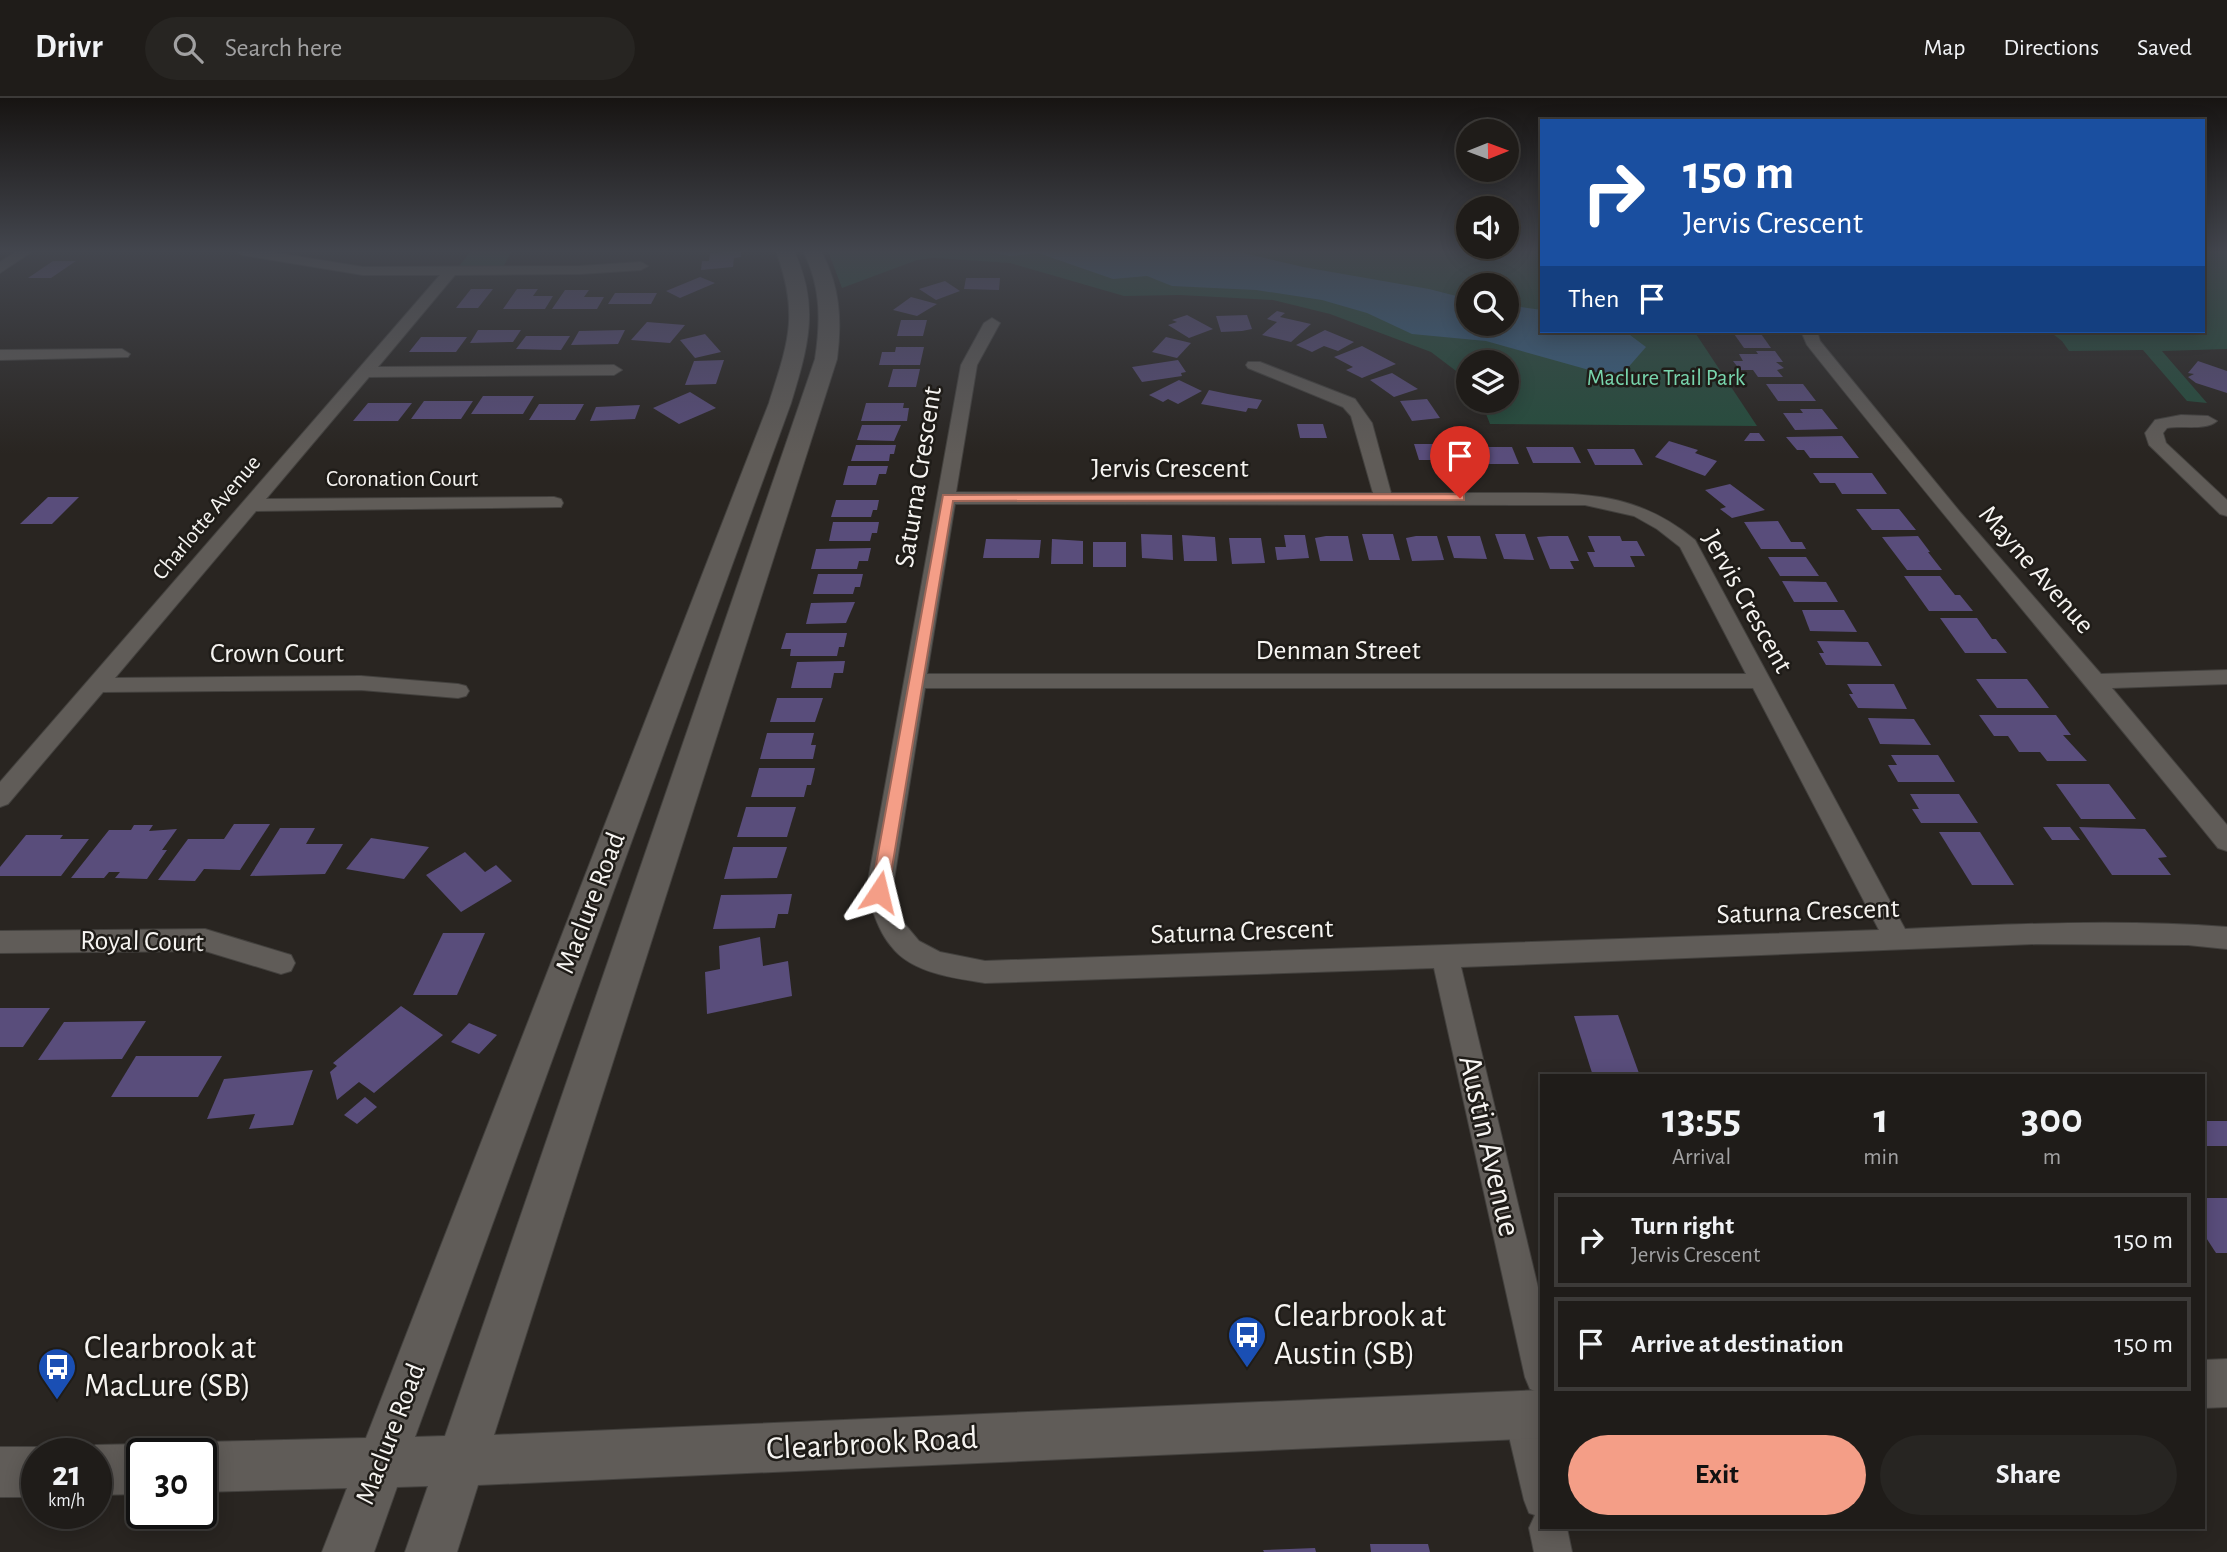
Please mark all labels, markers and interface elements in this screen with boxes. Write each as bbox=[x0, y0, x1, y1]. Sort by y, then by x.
search box bbox=[145, 17, 635, 80]
icon: search bbox=[169, 29, 207, 67]
text: Drivr bbox=[35, 31, 103, 64]
text: Search here bbox=[225, 35, 342, 61]
text: Map bbox=[1923, 36, 1965, 60]
text: Directions bbox=[2003, 36, 2099, 60]
text: Saved bbox=[2137, 36, 2192, 60]
north arrow bbox=[1456, 119, 1519, 182]
map controls bbox=[1456, 119, 1519, 413]
icon: right bbox=[1568, 147, 1659, 238]
text: 150 m bbox=[1683, 149, 1794, 198]
button: sound bbox=[1456, 196, 1519, 259]
text: Jervis Crescent bbox=[1683, 207, 1863, 239]
button: search bbox=[1456, 273, 1519, 336]
icon: arrive bbox=[1633, 280, 1671, 318]
text: Then bbox=[1568, 286, 1619, 312]
button: layers bbox=[1456, 350, 1519, 413]
park label: Maclure Trail Park bbox=[1587, 367, 1746, 390]
street label: Saturna Crescent bbox=[891, 384, 947, 570]
pin bbox=[1430, 426, 1490, 498]
icon: arrive bbox=[1441, 437, 1479, 475]
street label: Charlotte Avenue bbox=[149, 451, 265, 585]
street label: Jervis Crescent bbox=[1091, 455, 1249, 483]
street label: Coronation Court bbox=[326, 468, 479, 491]
street label: Mayne Avenue bbox=[1973, 500, 2099, 640]
street label: Jervis Crescent bbox=[1697, 526, 1797, 678]
street label: Denman Street bbox=[1255, 637, 1421, 665]
street label: Crown Court bbox=[210, 640, 344, 668]
street label: Maclure Road bbox=[551, 829, 631, 977]
position arrow bbox=[842, 855, 916, 929]
street label: Saturna Crescent bbox=[1716, 895, 1900, 929]
street label: Saturna Crescent bbox=[1150, 915, 1334, 949]
street label: Royal Court bbox=[80, 927, 204, 957]
street label: Austin Avenue bbox=[1452, 1052, 1526, 1240]
text: 13:55 bbox=[1662, 1098, 1741, 1140]
text: 1 bbox=[1874, 1098, 1889, 1140]
text: 300 bbox=[2021, 1098, 2083, 1140]
text: Arrival bbox=[1672, 1146, 1731, 1169]
text: min bbox=[1863, 1146, 1899, 1169]
text: m bbox=[2043, 1146, 2061, 1169]
text: Turn right bbox=[1631, 1213, 1734, 1239]
icon: right bbox=[1572, 1221, 1610, 1259]
text: 150 m bbox=[2114, 1227, 2173, 1253]
text: Jervis Crescent bbox=[1631, 1244, 1760, 1267]
place label: Clearbrook at Austin (SB) bbox=[1274, 1300, 1447, 1371]
bus stop icon: Clearbrook at Austin (SB) bbox=[1226, 1314, 1268, 1369]
icon: arrive bbox=[1572, 1325, 1610, 1363]
text: Arrive at destination bbox=[1631, 1331, 1844, 1357]
text: 150 m bbox=[2114, 1331, 2173, 1357]
place label: Clearbrook at MacLure (SB) bbox=[84, 1332, 257, 1403]
bus stop icon: Clearbrook at MacLure (SB) bbox=[36, 1346, 78, 1401]
street label: Maclure Road bbox=[351, 1360, 431, 1508]
street label: Clearbrook Road bbox=[765, 1422, 979, 1466]
button: Exit bbox=[1568, 1435, 1866, 1515]
button: Share bbox=[1880, 1435, 2177, 1515]
speed limit sign: 30 bbox=[126, 1438, 217, 1529]
text: 21 bbox=[52, 1457, 81, 1492]
text: km/h bbox=[48, 1492, 85, 1510]

